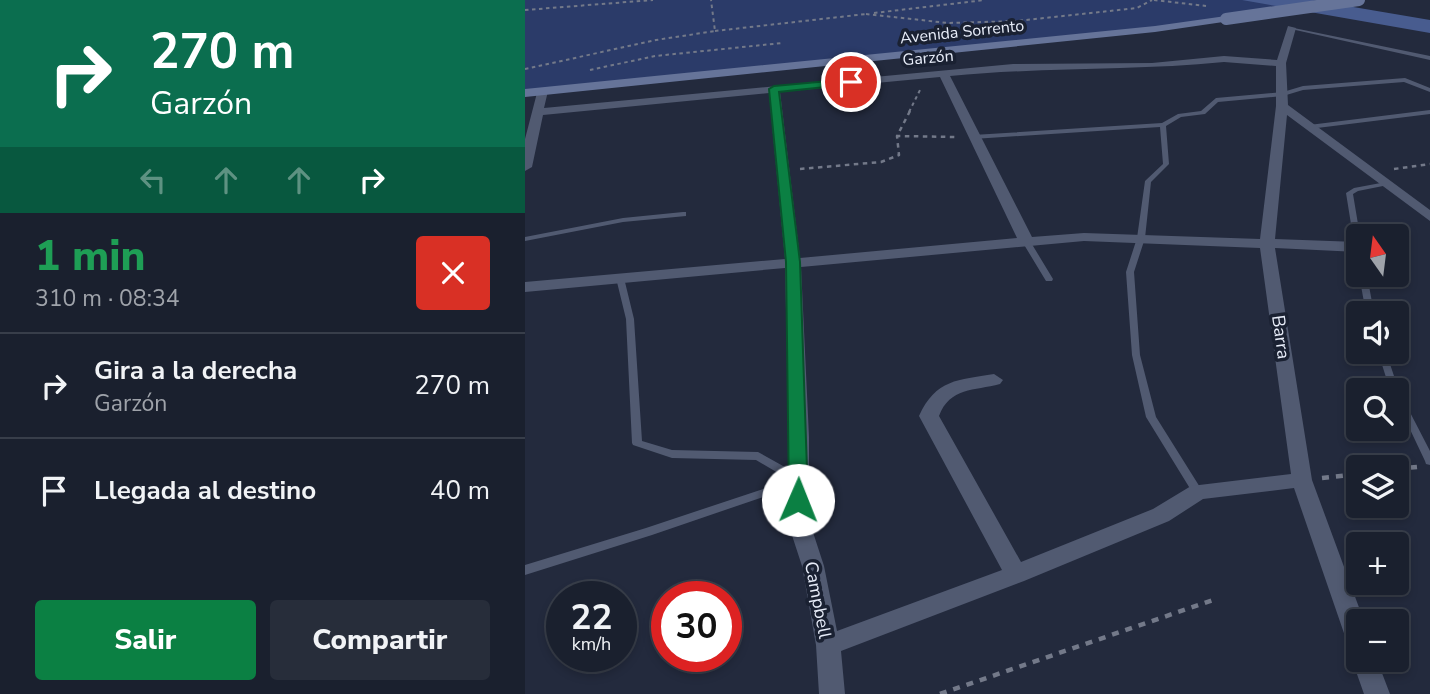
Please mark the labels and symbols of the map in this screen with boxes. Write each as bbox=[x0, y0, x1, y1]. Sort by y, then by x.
street label: Avenida Sorrento bbox=[899, 15, 1025, 49]
street label: Garzón bbox=[902, 45, 954, 71]
pin bbox=[821, 52, 881, 112]
north arrow bbox=[1346, 224, 1409, 287]
street label: Barra bbox=[1266, 314, 1296, 360]
position arrow bbox=[761, 463, 835, 537]
street label: Campbell bbox=[799, 559, 837, 641]
speed limit sign: 30 bbox=[651, 581, 742, 672]

